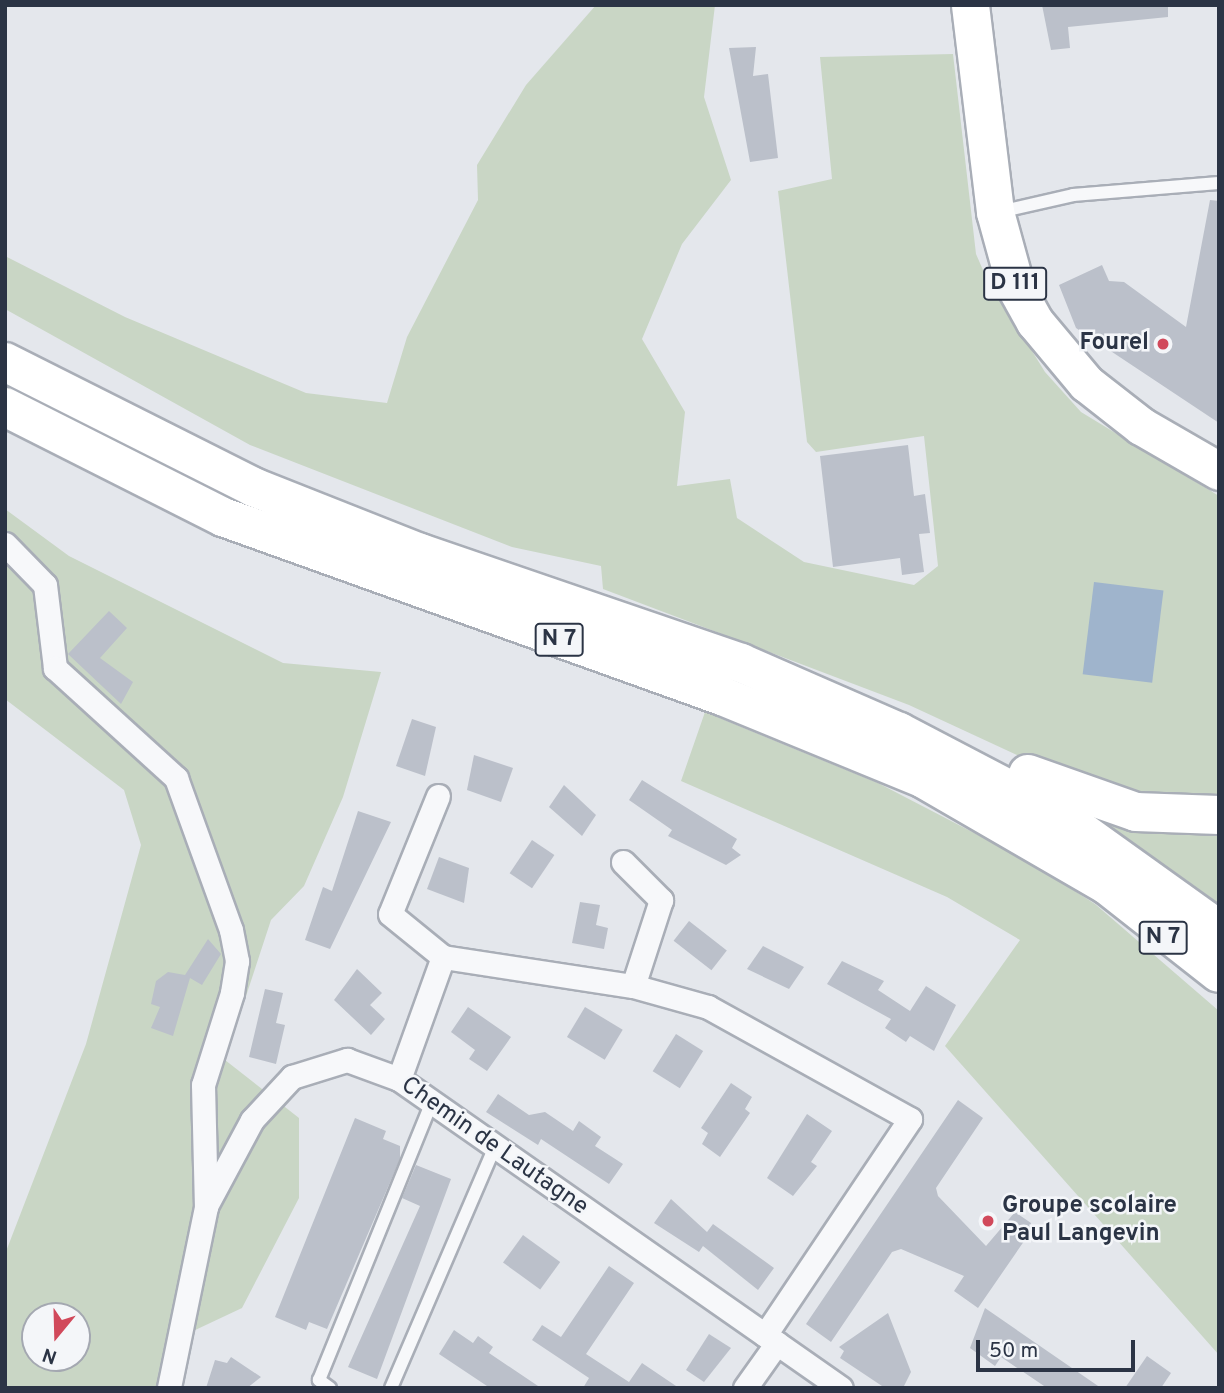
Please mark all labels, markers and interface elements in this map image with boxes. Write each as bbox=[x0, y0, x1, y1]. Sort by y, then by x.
road number: D 111 bbox=[982, 264, 1048, 304]
place label: Fourel bbox=[1079, 330, 1149, 358]
marker: Fourel bbox=[1155, 336, 1171, 352]
road number: N 7 bbox=[534, 620, 584, 660]
road number: N 7 bbox=[1138, 918, 1188, 958]
street label: Chemin de Lautagne bbox=[395, 1072, 593, 1222]
place label: Groupe scolaire Paul Langevin bbox=[1002, 1193, 1177, 1249]
marker: Groupe scolaire Paul Langevin bbox=[980, 1213, 996, 1229]
north arrow bbox=[21, 1302, 91, 1372]
scale bar bbox=[979, 1326, 1138, 1370]
text: 50 m bbox=[989, 1338, 1038, 1365]
text: N bbox=[39, 1341, 60, 1369]

